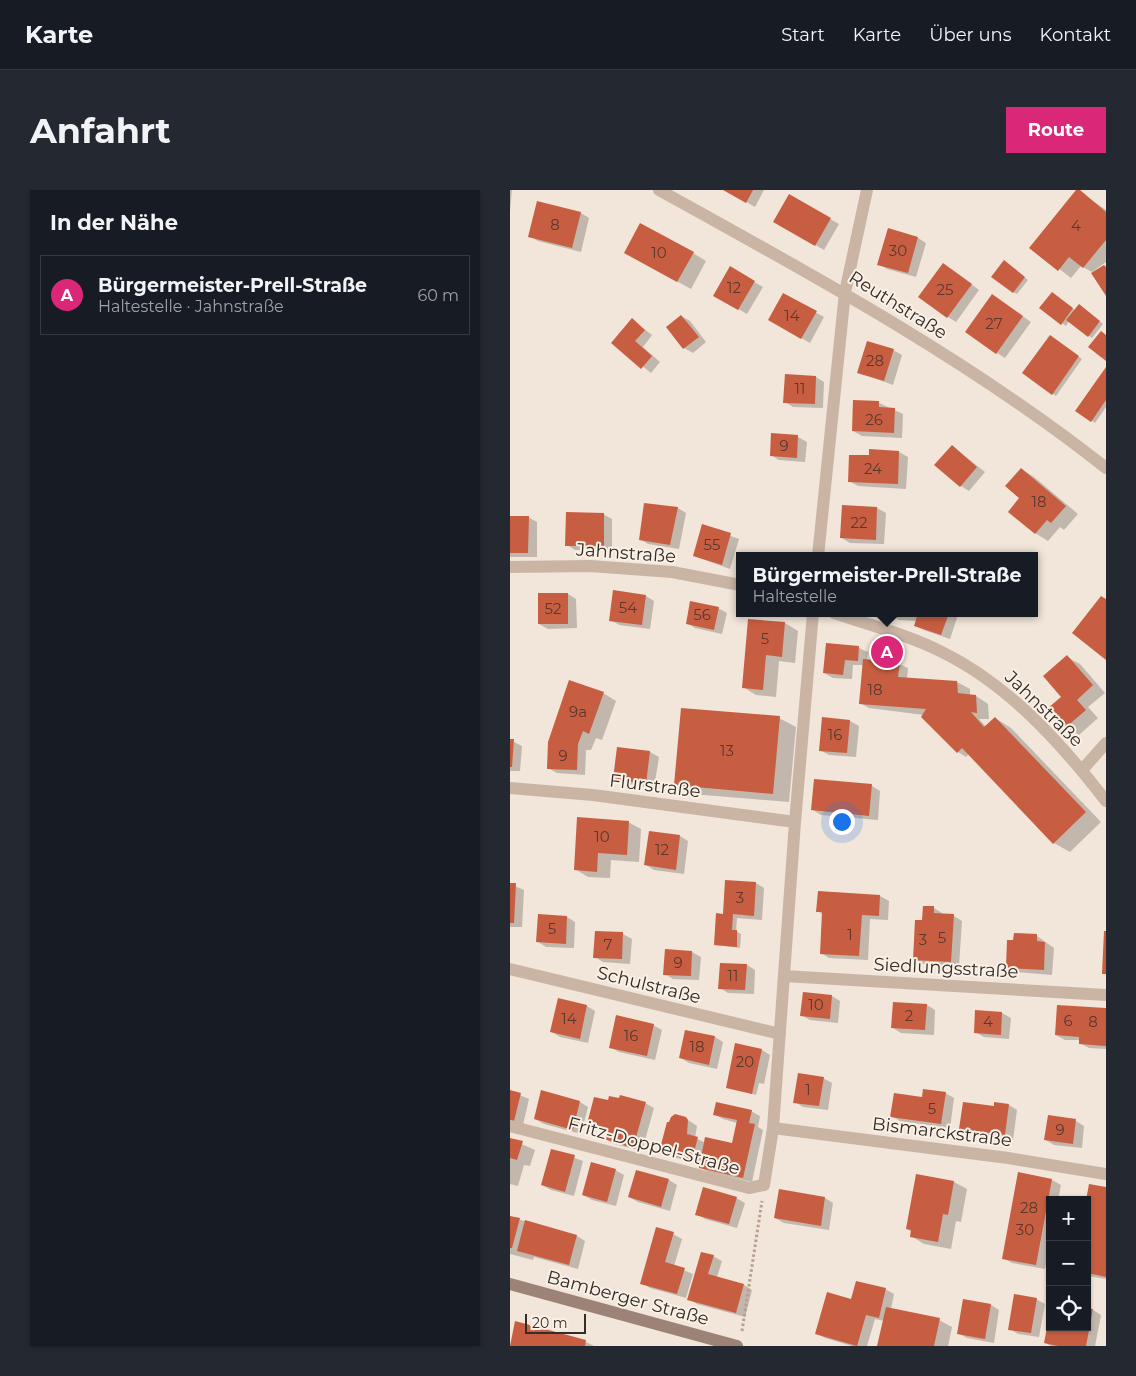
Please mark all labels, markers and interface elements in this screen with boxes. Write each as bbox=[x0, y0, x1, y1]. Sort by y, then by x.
text: Karte bbox=[25, 20, 93, 49]
text: Start bbox=[781, 24, 825, 46]
text: Karte bbox=[853, 24, 901, 46]
text: Über uns bbox=[929, 24, 1012, 46]
text: Kontakt bbox=[1040, 24, 1111, 46]
button: Route bbox=[1006, 107, 1106, 153]
text: Anfahrt bbox=[30, 109, 171, 152]
text: In der Nähe bbox=[50, 210, 178, 235]
house number: 8 bbox=[550, 215, 560, 234]
house number: 4 bbox=[1071, 216, 1081, 235]
house number: 30 bbox=[889, 241, 907, 260]
house number: 10 bbox=[651, 243, 667, 262]
street label: Reuthstraße bbox=[845, 266, 951, 344]
text: Bürgermeister-Prell-Straße bbox=[98, 274, 367, 297]
house number: 12 bbox=[727, 278, 741, 297]
house number: 25 bbox=[936, 280, 954, 299]
text: A bbox=[61, 286, 73, 305]
text: 60 m bbox=[417, 286, 459, 305]
text: Haltestelle · Jahnstraße bbox=[98, 297, 284, 316]
house number: 14 bbox=[784, 306, 800, 325]
house number: 27 bbox=[985, 314, 1003, 333]
house number: 28 bbox=[866, 351, 884, 370]
house number: 11 bbox=[795, 379, 805, 398]
house number: 26 bbox=[865, 410, 883, 429]
house number: 9 bbox=[779, 436, 789, 455]
house number: 24 bbox=[864, 459, 882, 478]
house number: 18 bbox=[1032, 492, 1047, 511]
house number: 22 bbox=[850, 513, 868, 532]
house number: 55 bbox=[704, 535, 720, 554]
street label: Jahnstraße bbox=[574, 538, 677, 567]
popup bbox=[736, 552, 1038, 617]
text: Bürgermeister-Prell-Straße bbox=[752, 564, 1022, 587]
text: Haltestelle bbox=[752, 587, 837, 606]
house number: 54 bbox=[619, 598, 637, 617]
house number: 52 bbox=[545, 599, 561, 618]
house number: 56 bbox=[693, 605, 711, 624]
house number: 5 bbox=[761, 629, 769, 648]
pin: A bbox=[871, 633, 903, 671]
street label: Jahnstraße bbox=[1000, 666, 1088, 752]
house number: 18 bbox=[868, 680, 883, 699]
house number: 9a bbox=[569, 702, 587, 721]
house number: 16 bbox=[828, 725, 842, 744]
house number: 13 bbox=[720, 741, 734, 760]
house number: 9 bbox=[558, 746, 568, 765]
street label: Flurstraße bbox=[608, 769, 702, 803]
your location bbox=[829, 809, 855, 835]
house number: 10 bbox=[594, 827, 610, 846]
house number: 12 bbox=[655, 840, 669, 859]
house number: 3 bbox=[736, 888, 744, 907]
house number: 5 bbox=[548, 919, 556, 938]
house number: 1 bbox=[847, 925, 853, 944]
house number: 5 bbox=[938, 928, 946, 947]
house number: 3 bbox=[919, 930, 927, 949]
house number: 7 bbox=[604, 935, 613, 954]
house number: 9 bbox=[673, 953, 683, 972]
street label: Siedlungsstraße bbox=[873, 953, 1019, 983]
street label: Schulstraße bbox=[595, 961, 703, 1009]
house number: 11 bbox=[728, 966, 738, 985]
house number: 10 bbox=[808, 995, 824, 1014]
house number: 2 bbox=[905, 1006, 913, 1025]
house number: 14 bbox=[561, 1009, 577, 1028]
house number: 6 bbox=[1063, 1011, 1073, 1030]
house number: 4 bbox=[983, 1012, 993, 1031]
house number: 8 bbox=[1088, 1012, 1098, 1031]
house number: 16 bbox=[624, 1026, 638, 1045]
house number: 18 bbox=[690, 1037, 705, 1056]
house number: 20 bbox=[736, 1052, 754, 1071]
house number: 1 bbox=[805, 1080, 811, 1099]
house number: 5 bbox=[928, 1099, 936, 1118]
street label: Fritz-Doppel-Straße bbox=[566, 1112, 743, 1180]
street label: Bismarckstraße bbox=[871, 1113, 1013, 1151]
house number: 9 bbox=[1055, 1120, 1065, 1139]
map controls bbox=[1046, 1196, 1091, 1331]
button: + bbox=[1046, 1196, 1091, 1241]
house number: 28 bbox=[1020, 1198, 1038, 1217]
house number: 30 bbox=[1016, 1220, 1034, 1239]
button: − bbox=[1046, 1241, 1091, 1286]
street label: Bamberger Straße bbox=[545, 1266, 712, 1330]
button: locate bbox=[1046, 1286, 1091, 1331]
scale bar bbox=[525, 1311, 586, 1334]
text: 20 m bbox=[532, 1314, 568, 1332]

